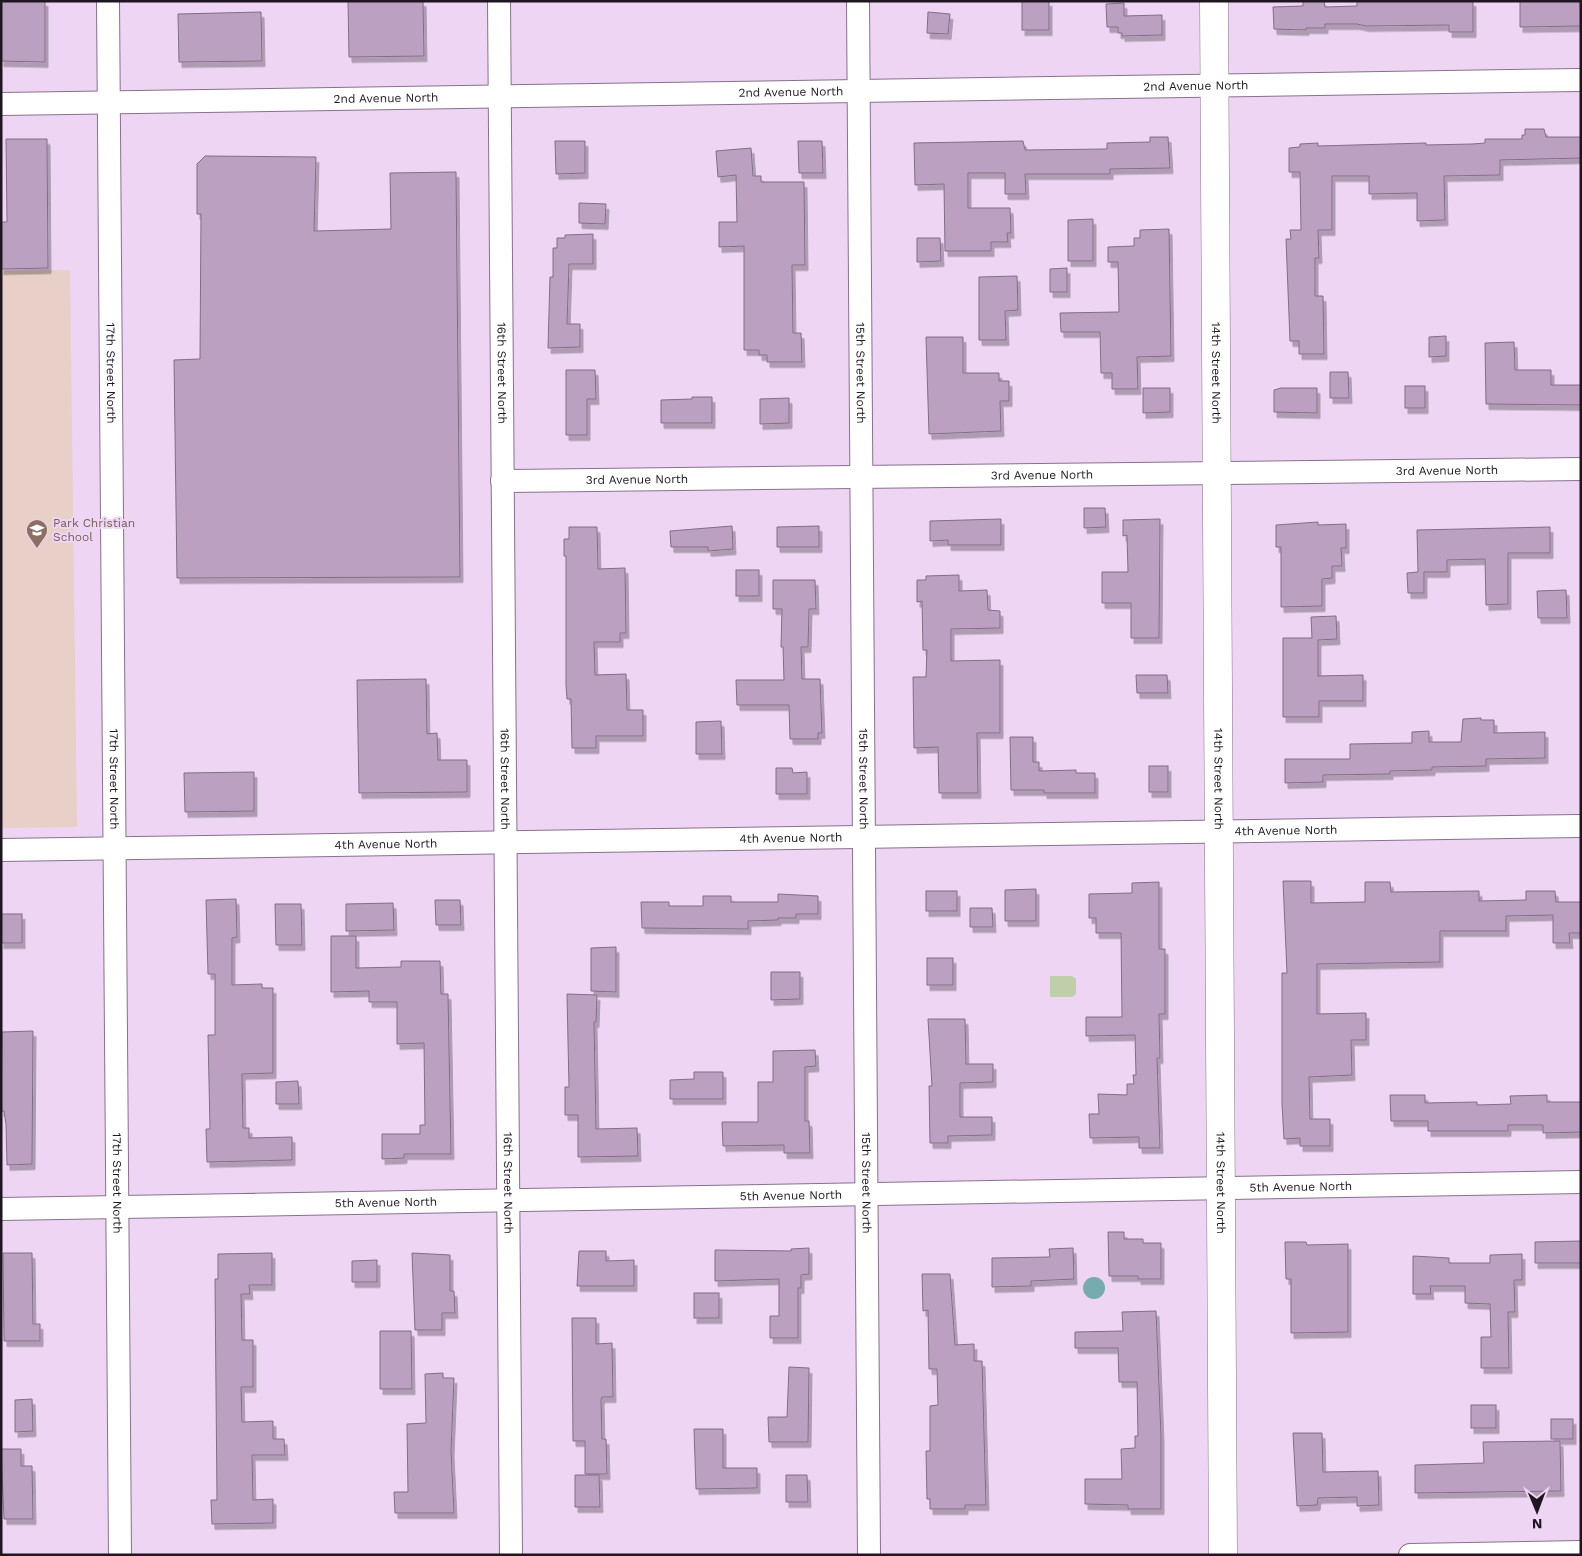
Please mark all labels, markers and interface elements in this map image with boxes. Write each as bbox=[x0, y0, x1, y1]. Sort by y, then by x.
street label: 2nd Avenue North bbox=[1143, 78, 1249, 94]
street label: 2nd Avenue North bbox=[738, 84, 844, 100]
street label: 2nd Avenue North bbox=[333, 90, 439, 106]
street label: 17th Street North bbox=[103, 322, 118, 424]
street label: 16th Street North bbox=[494, 322, 509, 424]
street label: 15th Street North bbox=[853, 322, 868, 424]
street label: 14th Street North bbox=[1209, 322, 1223, 424]
street label: 3rd Avenue North bbox=[1396, 463, 1498, 478]
street label: 3rd Avenue North bbox=[991, 467, 1093, 483]
street label: 3rd Avenue North bbox=[586, 472, 688, 487]
place label: Park Christian School bbox=[53, 516, 135, 544]
school or university icon: Park Christian School bbox=[25, 518, 49, 549]
street label: 17th Street North bbox=[107, 728, 121, 830]
street label: 16th Street North bbox=[498, 728, 512, 830]
street label: 15th Street North bbox=[856, 728, 871, 830]
street label: 14th Street North bbox=[1211, 728, 1226, 830]
street label: 4th Avenue North bbox=[1234, 823, 1337, 838]
street label: 4th Avenue North bbox=[739, 830, 842, 846]
street label: 4th Avenue North bbox=[334, 836, 438, 852]
street label: 17th Street North bbox=[110, 1132, 125, 1234]
street label: 16th Street North bbox=[501, 1132, 516, 1234]
street label: 15th Street North bbox=[859, 1132, 874, 1234]
street label: 14th Street North bbox=[1214, 1132, 1228, 1234]
street label: 5th Avenue North bbox=[1249, 1179, 1352, 1195]
street label: 5th Avenue North bbox=[739, 1188, 842, 1203]
street label: 5th Avenue North bbox=[335, 1195, 437, 1210]
north arrow bbox=[1512, 1486, 1562, 1536]
text: N bbox=[1532, 1516, 1543, 1532]

